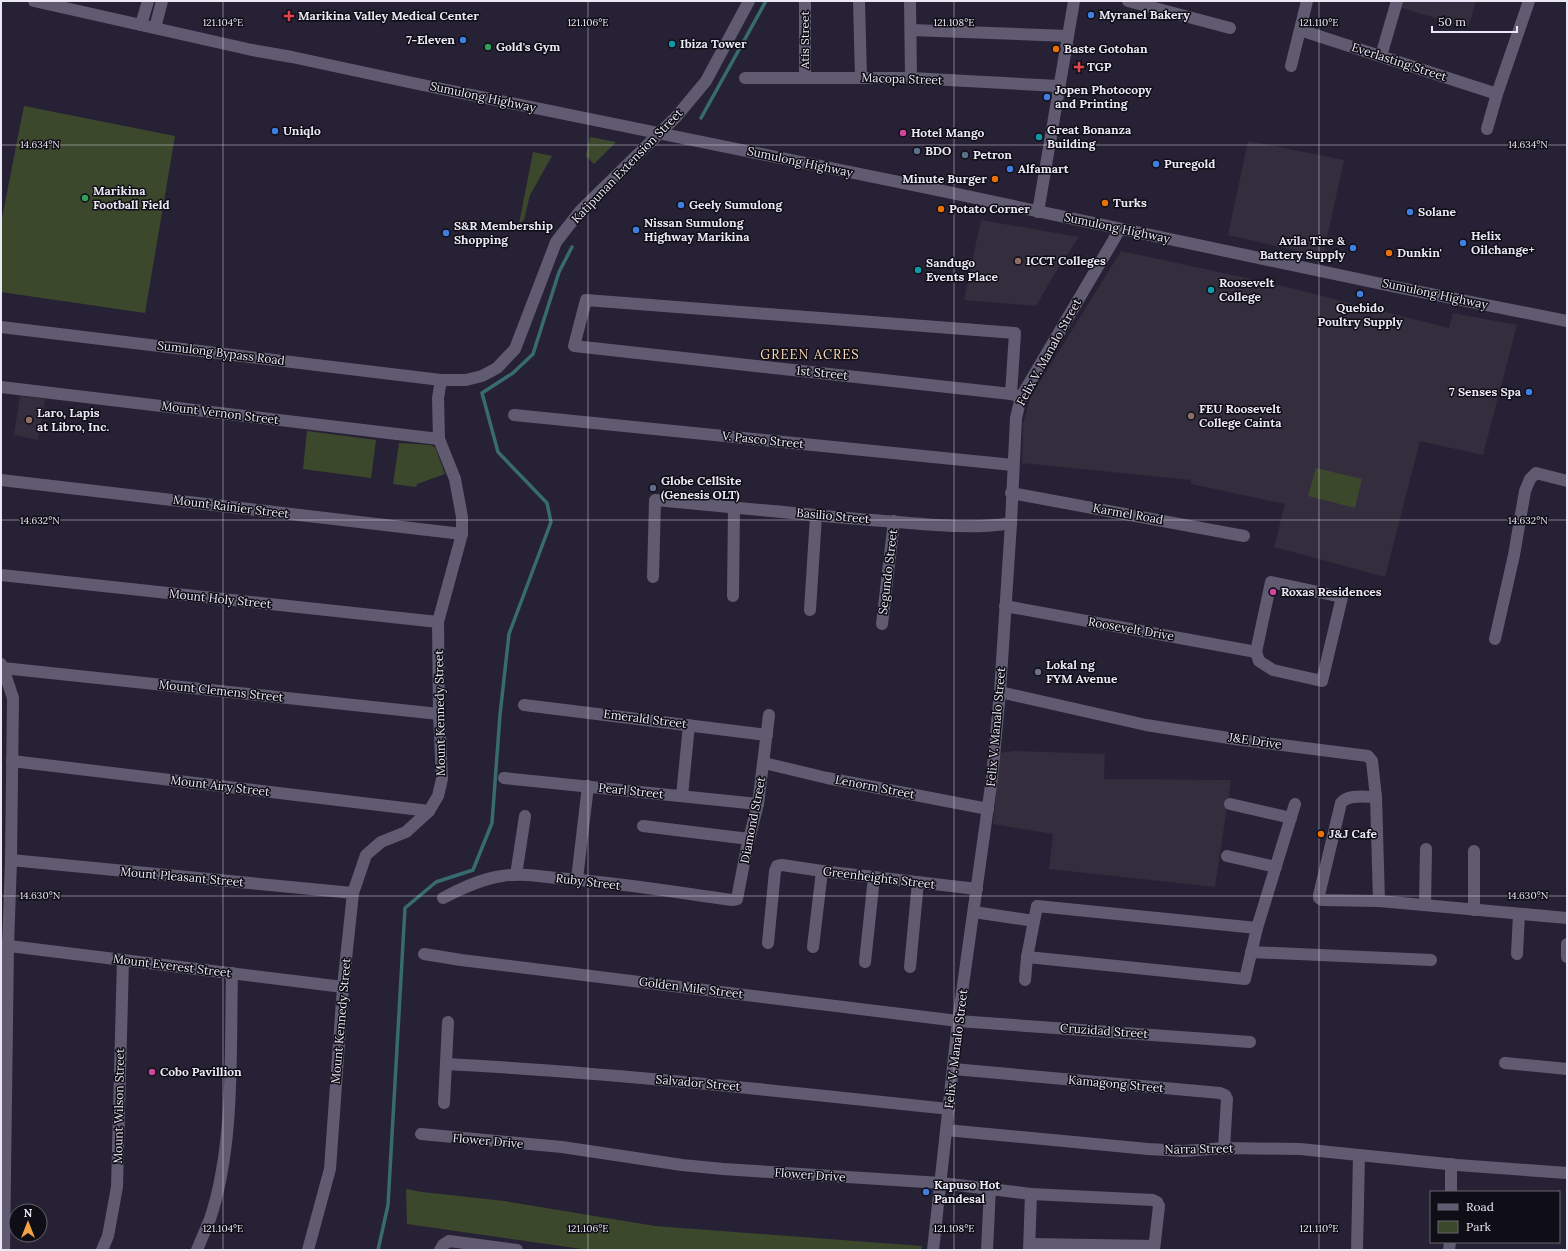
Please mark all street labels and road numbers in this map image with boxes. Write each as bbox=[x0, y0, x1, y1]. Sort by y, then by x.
street label: Atis Street bbox=[797, 11, 812, 70]
street label: Everlasting Street bbox=[1350, 39, 1449, 84]
street label: Macopa Street bbox=[861, 70, 943, 87]
street label: Sumulong Highway bbox=[429, 78, 538, 115]
street label: Katipunan Extension Street bbox=[568, 105, 686, 226]
street label: Sumulong Highway bbox=[746, 143, 855, 180]
street label: Sumulong Highway bbox=[1063, 209, 1172, 246]
street label: Sumulong Highway bbox=[1381, 275, 1490, 312]
street label: Felix V. Manalo Street bbox=[1013, 295, 1084, 408]
street label: Sumulong Bypass Road bbox=[156, 337, 286, 368]
street label: 1st Street bbox=[796, 362, 849, 383]
street label: Mount Vernon Street bbox=[161, 398, 280, 427]
street label: V. Pasco Street bbox=[720, 428, 805, 451]
street label: Mount Rainier Street bbox=[172, 492, 290, 521]
street label: Karmel Road bbox=[1092, 500, 1164, 527]
street label: Basilio Street bbox=[796, 505, 871, 526]
street label: Segundo Street bbox=[875, 528, 900, 615]
street label: Mount Holy Street bbox=[168, 586, 272, 611]
street label: Roosevelt Drive bbox=[1087, 614, 1176, 644]
street label: Mount Kennedy Street bbox=[431, 649, 448, 776]
street label: Felix V. Manalo Street bbox=[983, 666, 1008, 787]
street label: Mount Clemens Street bbox=[158, 676, 285, 705]
street label: Emerald Street bbox=[603, 706, 688, 731]
street label: J&E Drive bbox=[1227, 729, 1283, 752]
street label: Lenorm Street bbox=[834, 771, 917, 802]
street label: Mount Airy Street bbox=[170, 772, 271, 799]
street label: Diamond Street bbox=[737, 775, 768, 864]
street label: Pearl Street bbox=[598, 780, 665, 801]
street label: Greenheights Street bbox=[822, 863, 936, 892]
street label: Mount Pleasant Street bbox=[120, 864, 245, 889]
street label: Ruby Street bbox=[555, 870, 622, 893]
street label: Mount Everest Street bbox=[112, 951, 232, 980]
street label: Mount Kennedy Street bbox=[328, 957, 354, 1084]
street label: Golden Mile Street bbox=[638, 974, 744, 1001]
street label: Felix V. Manalo Street bbox=[941, 988, 970, 1109]
street label: Cruzidad Street bbox=[1060, 1020, 1149, 1041]
street label: Mount Wilson Street bbox=[110, 1048, 127, 1164]
street label: Salvador Street bbox=[655, 1071, 741, 1094]
street label: Kamagong Street bbox=[1068, 1072, 1165, 1095]
street label: Flower Drive bbox=[452, 1130, 525, 1151]
street label: Narra Street bbox=[1164, 1140, 1234, 1157]
street label: Flower Drive bbox=[774, 1165, 847, 1184]

